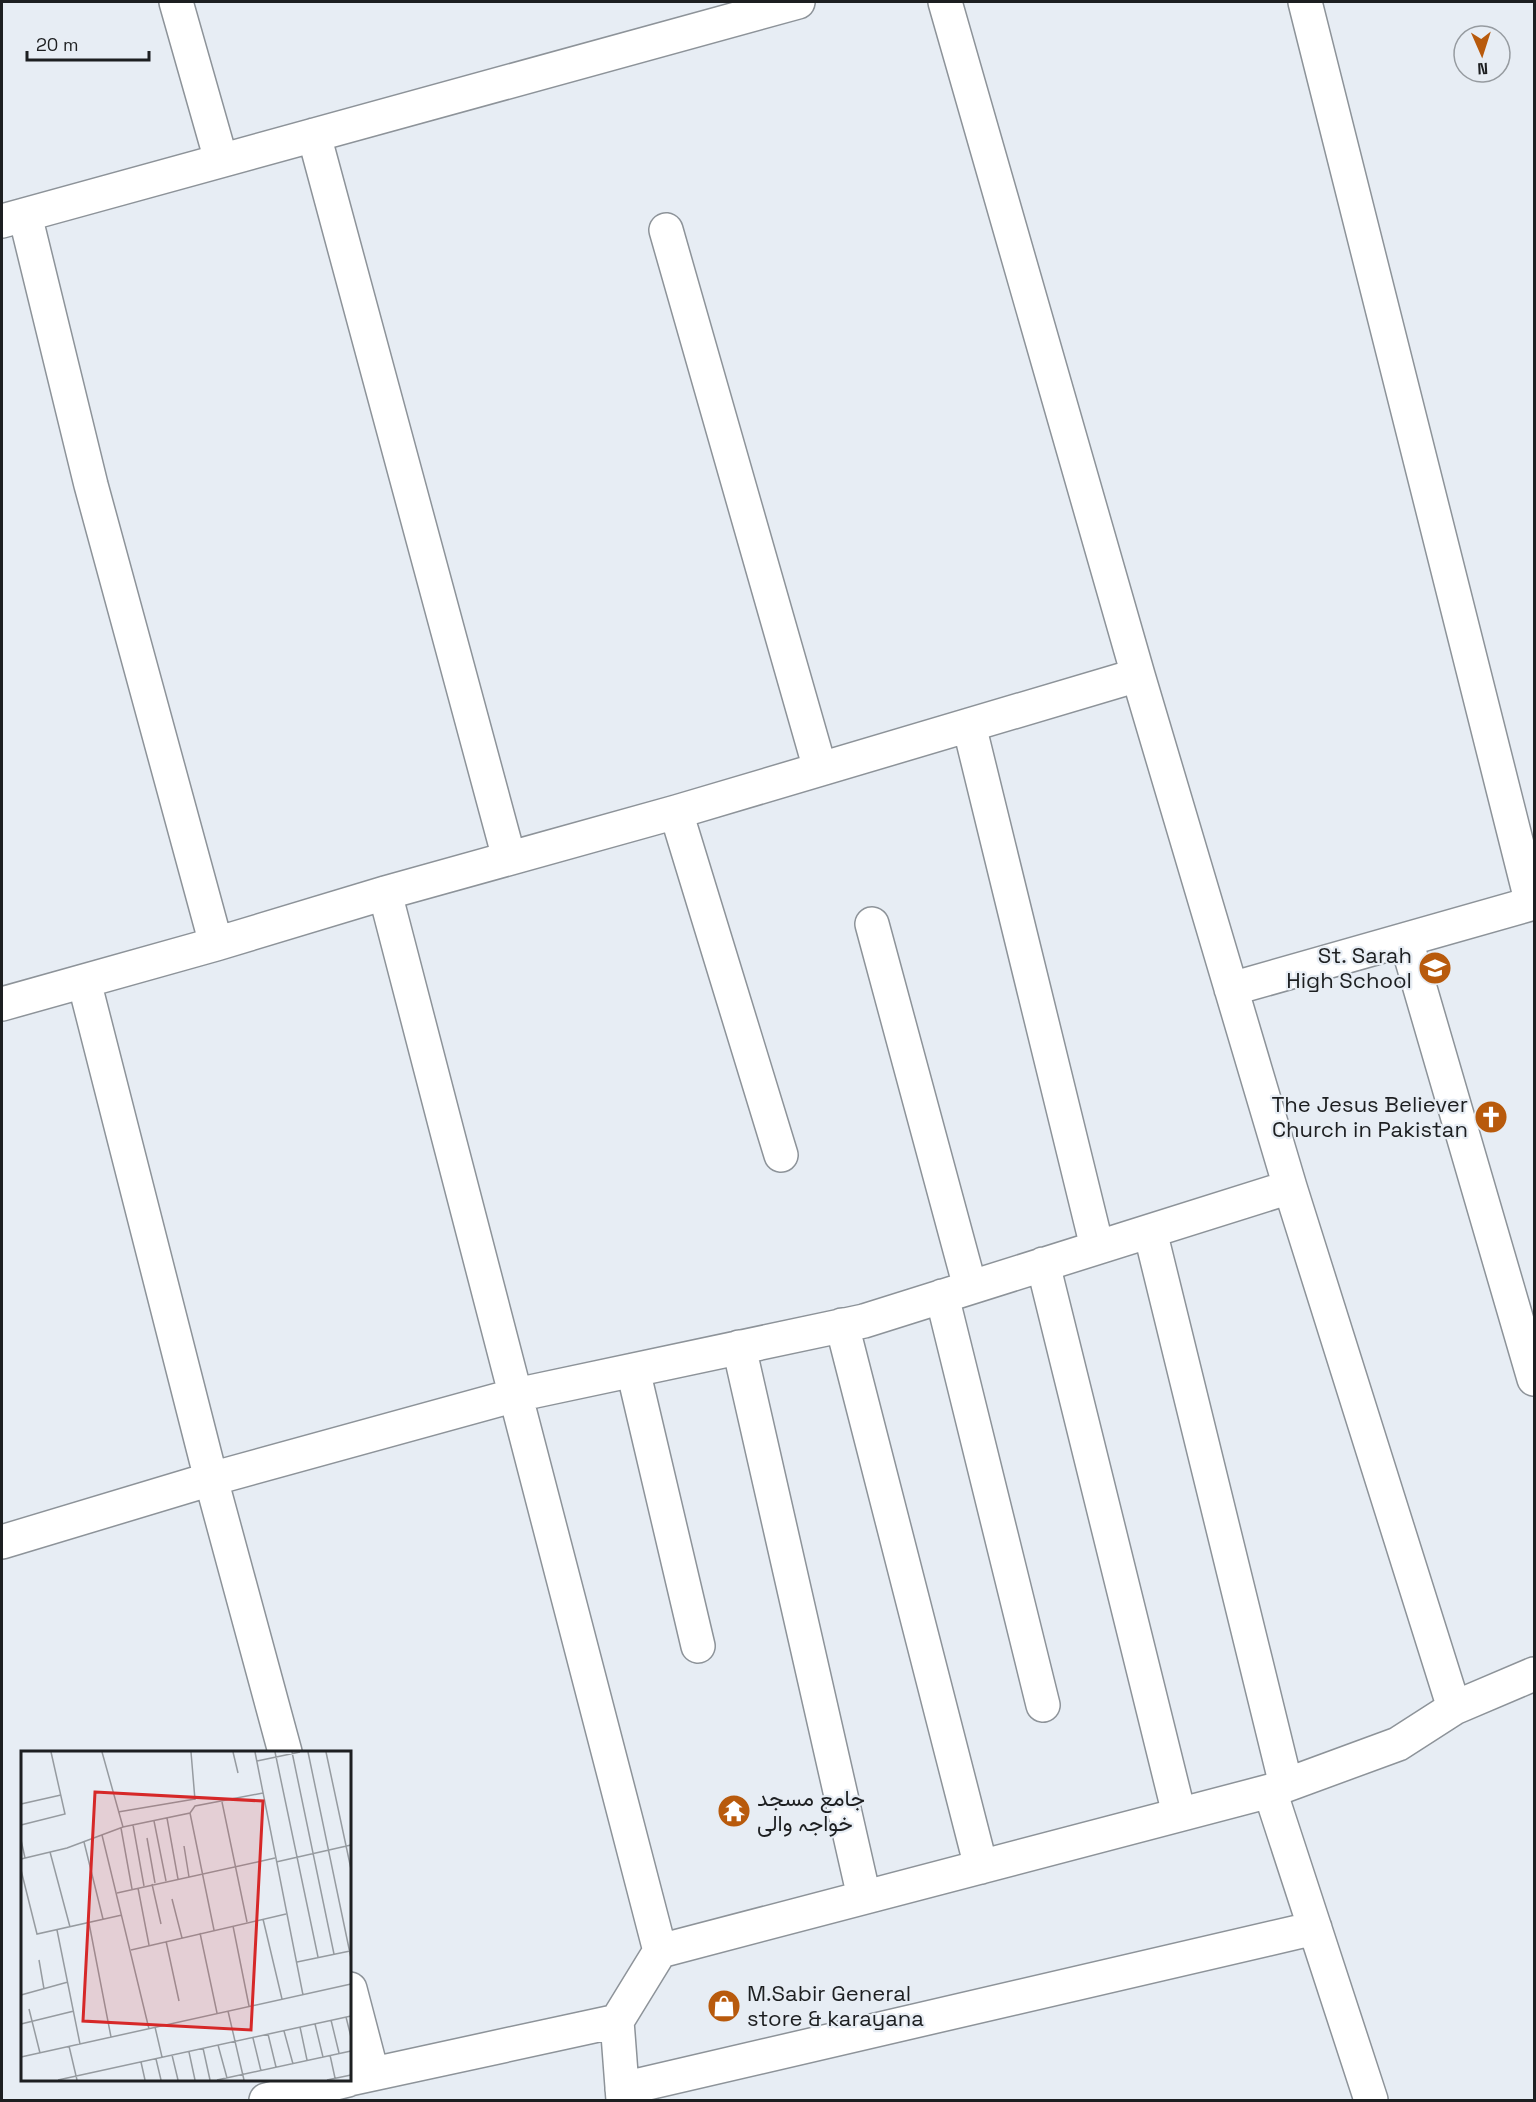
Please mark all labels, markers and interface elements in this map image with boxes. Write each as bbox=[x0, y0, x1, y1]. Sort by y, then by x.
scale bar bbox=[27, 24, 148, 62]
north arrow bbox=[1452, 24, 1512, 84]
text: 20 m bbox=[36, 33, 79, 56]
text: N bbox=[1477, 58, 1489, 79]
place label: St. Sarah High School bbox=[1286, 941, 1412, 994]
school or university icon: St. Sarah High School bbox=[1417, 950, 1453, 986]
place label: The Jesus Believer Church in Pakistan bbox=[1271, 1090, 1468, 1143]
church icon: The Jesus Believer Church in Pakistan bbox=[1473, 1099, 1509, 1135]
inset map bbox=[21, 1751, 351, 2081]
place label: جامع مسجد خواجہ والی bbox=[757, 1784, 865, 1837]
temple icon: جامع مسجد خواجہ والی bbox=[716, 1793, 752, 1829]
place label: M.Sabir General store & karayana bbox=[747, 1979, 924, 2032]
shop icon: M.Sabir General store & karayana bbox=[706, 1988, 742, 2024]

